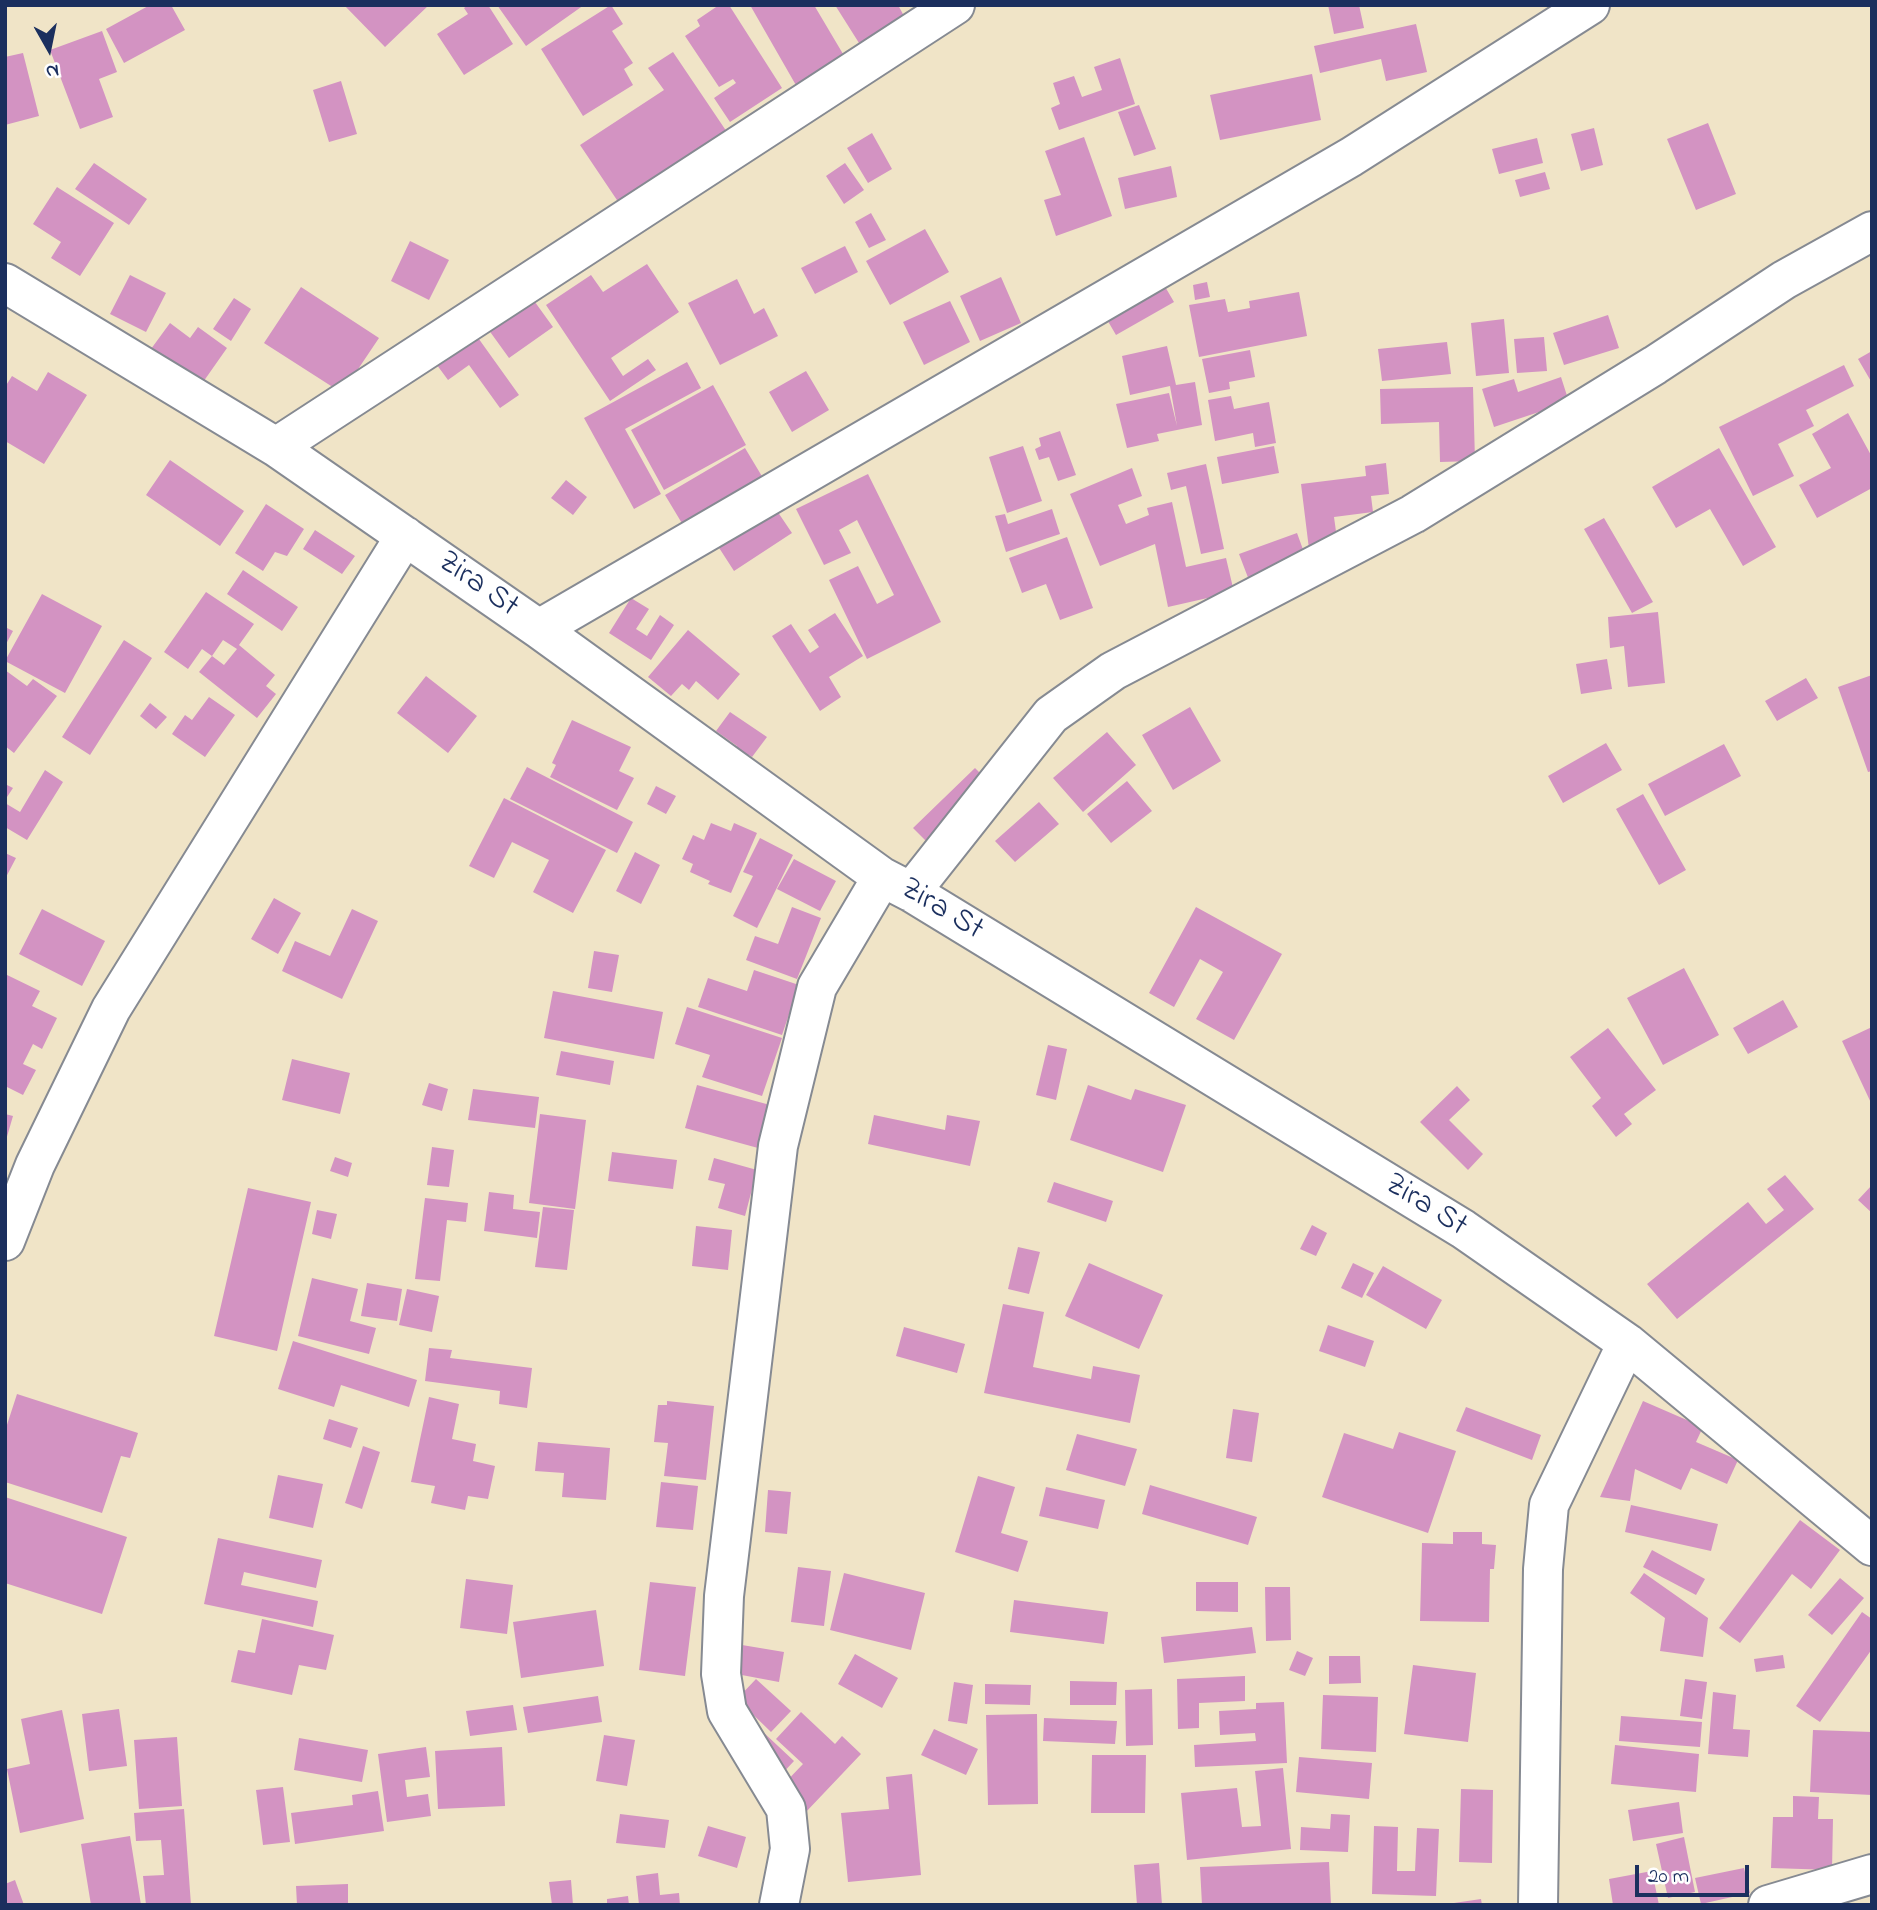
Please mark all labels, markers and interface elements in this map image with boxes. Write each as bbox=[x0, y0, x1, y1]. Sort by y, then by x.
north arrow bbox=[14, 14, 84, 84]
text: N bbox=[44, 56, 61, 85]
street label: Zira St bbox=[429, 544, 525, 628]
street label: Zira St bbox=[892, 871, 990, 951]
street label: Zira St bbox=[1376, 1167, 1474, 1247]
scale bar bbox=[1639, 1850, 1753, 1894]
text: 20 m bbox=[1648, 1862, 1689, 1892]

